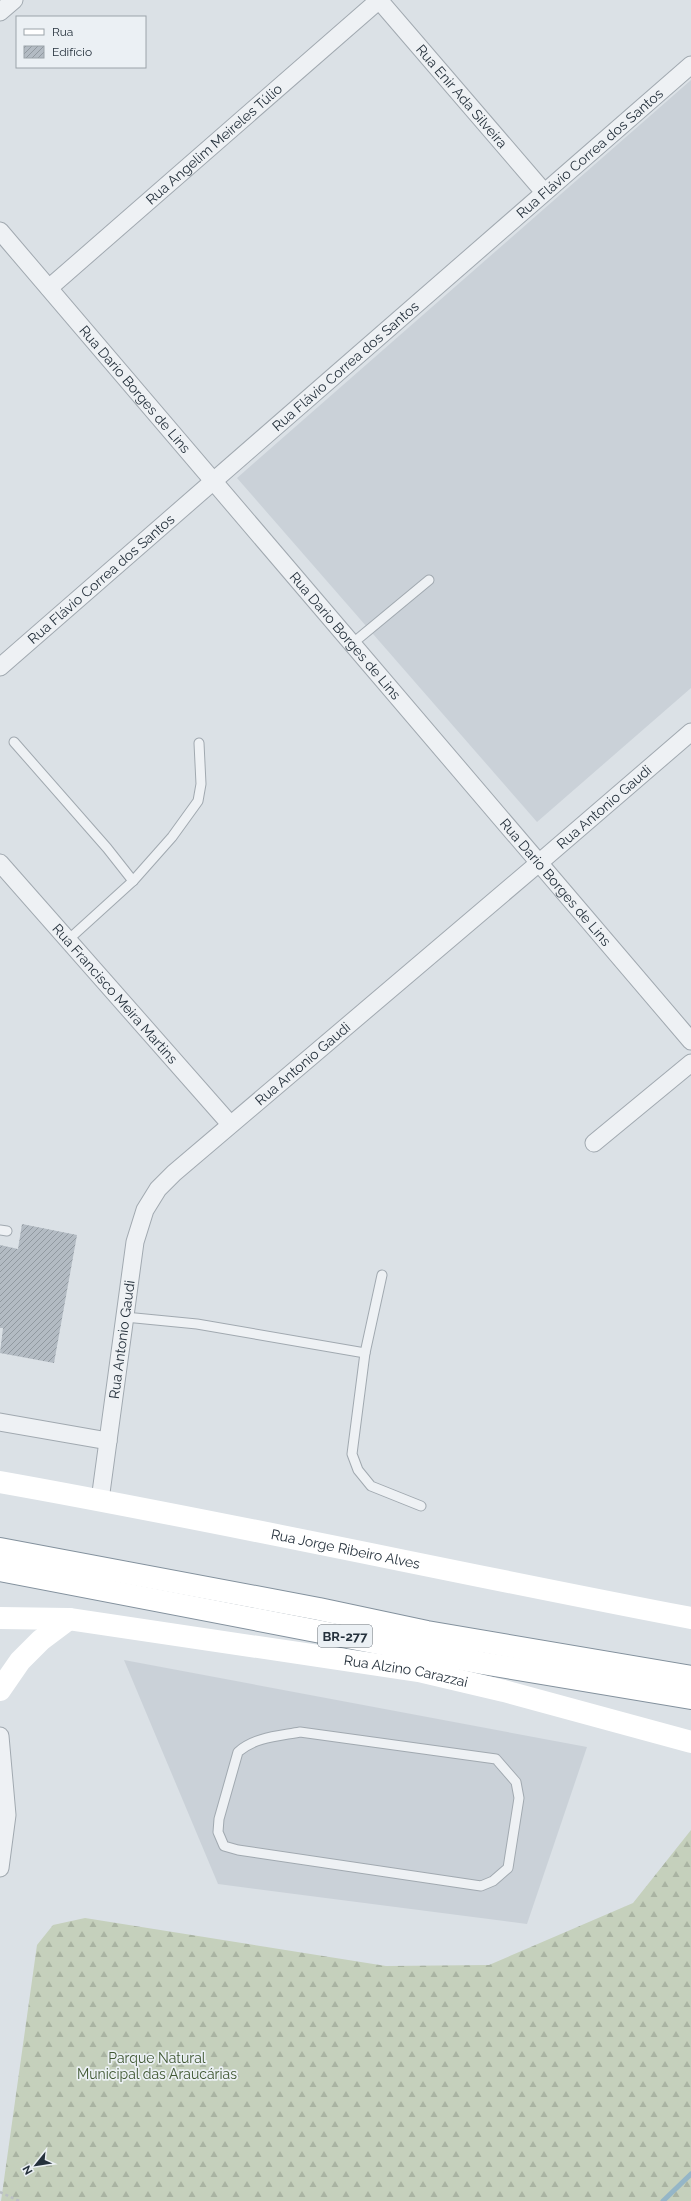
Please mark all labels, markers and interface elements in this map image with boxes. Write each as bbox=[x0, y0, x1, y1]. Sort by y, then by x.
legend bbox=[16, 16, 146, 68]
text: Rua bbox=[52, 25, 73, 39]
street label: Rua Enir Ada Silveira bbox=[413, 41, 511, 151]
text: Edifício bbox=[52, 45, 92, 59]
street label: Rua Angelim Meireles Túlio bbox=[143, 80, 285, 208]
street label: Rua Flávio Correa dos Santos bbox=[513, 85, 666, 221]
street label: Rua Flávio Correa dos Santos bbox=[269, 298, 422, 434]
street label: Rua Dario Borges de Lins bbox=[76, 322, 194, 456]
street label: Rua Flávio Correa dos Santos bbox=[25, 511, 178, 647]
street label: Rua Dario Borges de Lins bbox=[286, 569, 404, 703]
street label: Rua Antonio Gaudi bbox=[554, 762, 655, 852]
street label: Rua Dario Borges de Lins bbox=[497, 815, 614, 949]
street label: Rua Francisco Meira Martins bbox=[49, 920, 181, 1067]
street label: Rua Antonio Gaudi bbox=[252, 1019, 353, 1109]
street label: Rua Antonio Gaudi bbox=[106, 1279, 138, 1400]
street label: Rua Jorge Ribeiro Alves bbox=[270, 1526, 422, 1572]
road number: BR-277 bbox=[318, 1625, 372, 1647]
street label: Rua Alzino Carazzai bbox=[343, 1652, 470, 1690]
park label: Parque Natural Municipal das Araucárias bbox=[77, 2050, 237, 2082]
north arrow bbox=[16, 2145, 56, 2185]
text: N bbox=[20, 2163, 36, 2177]

